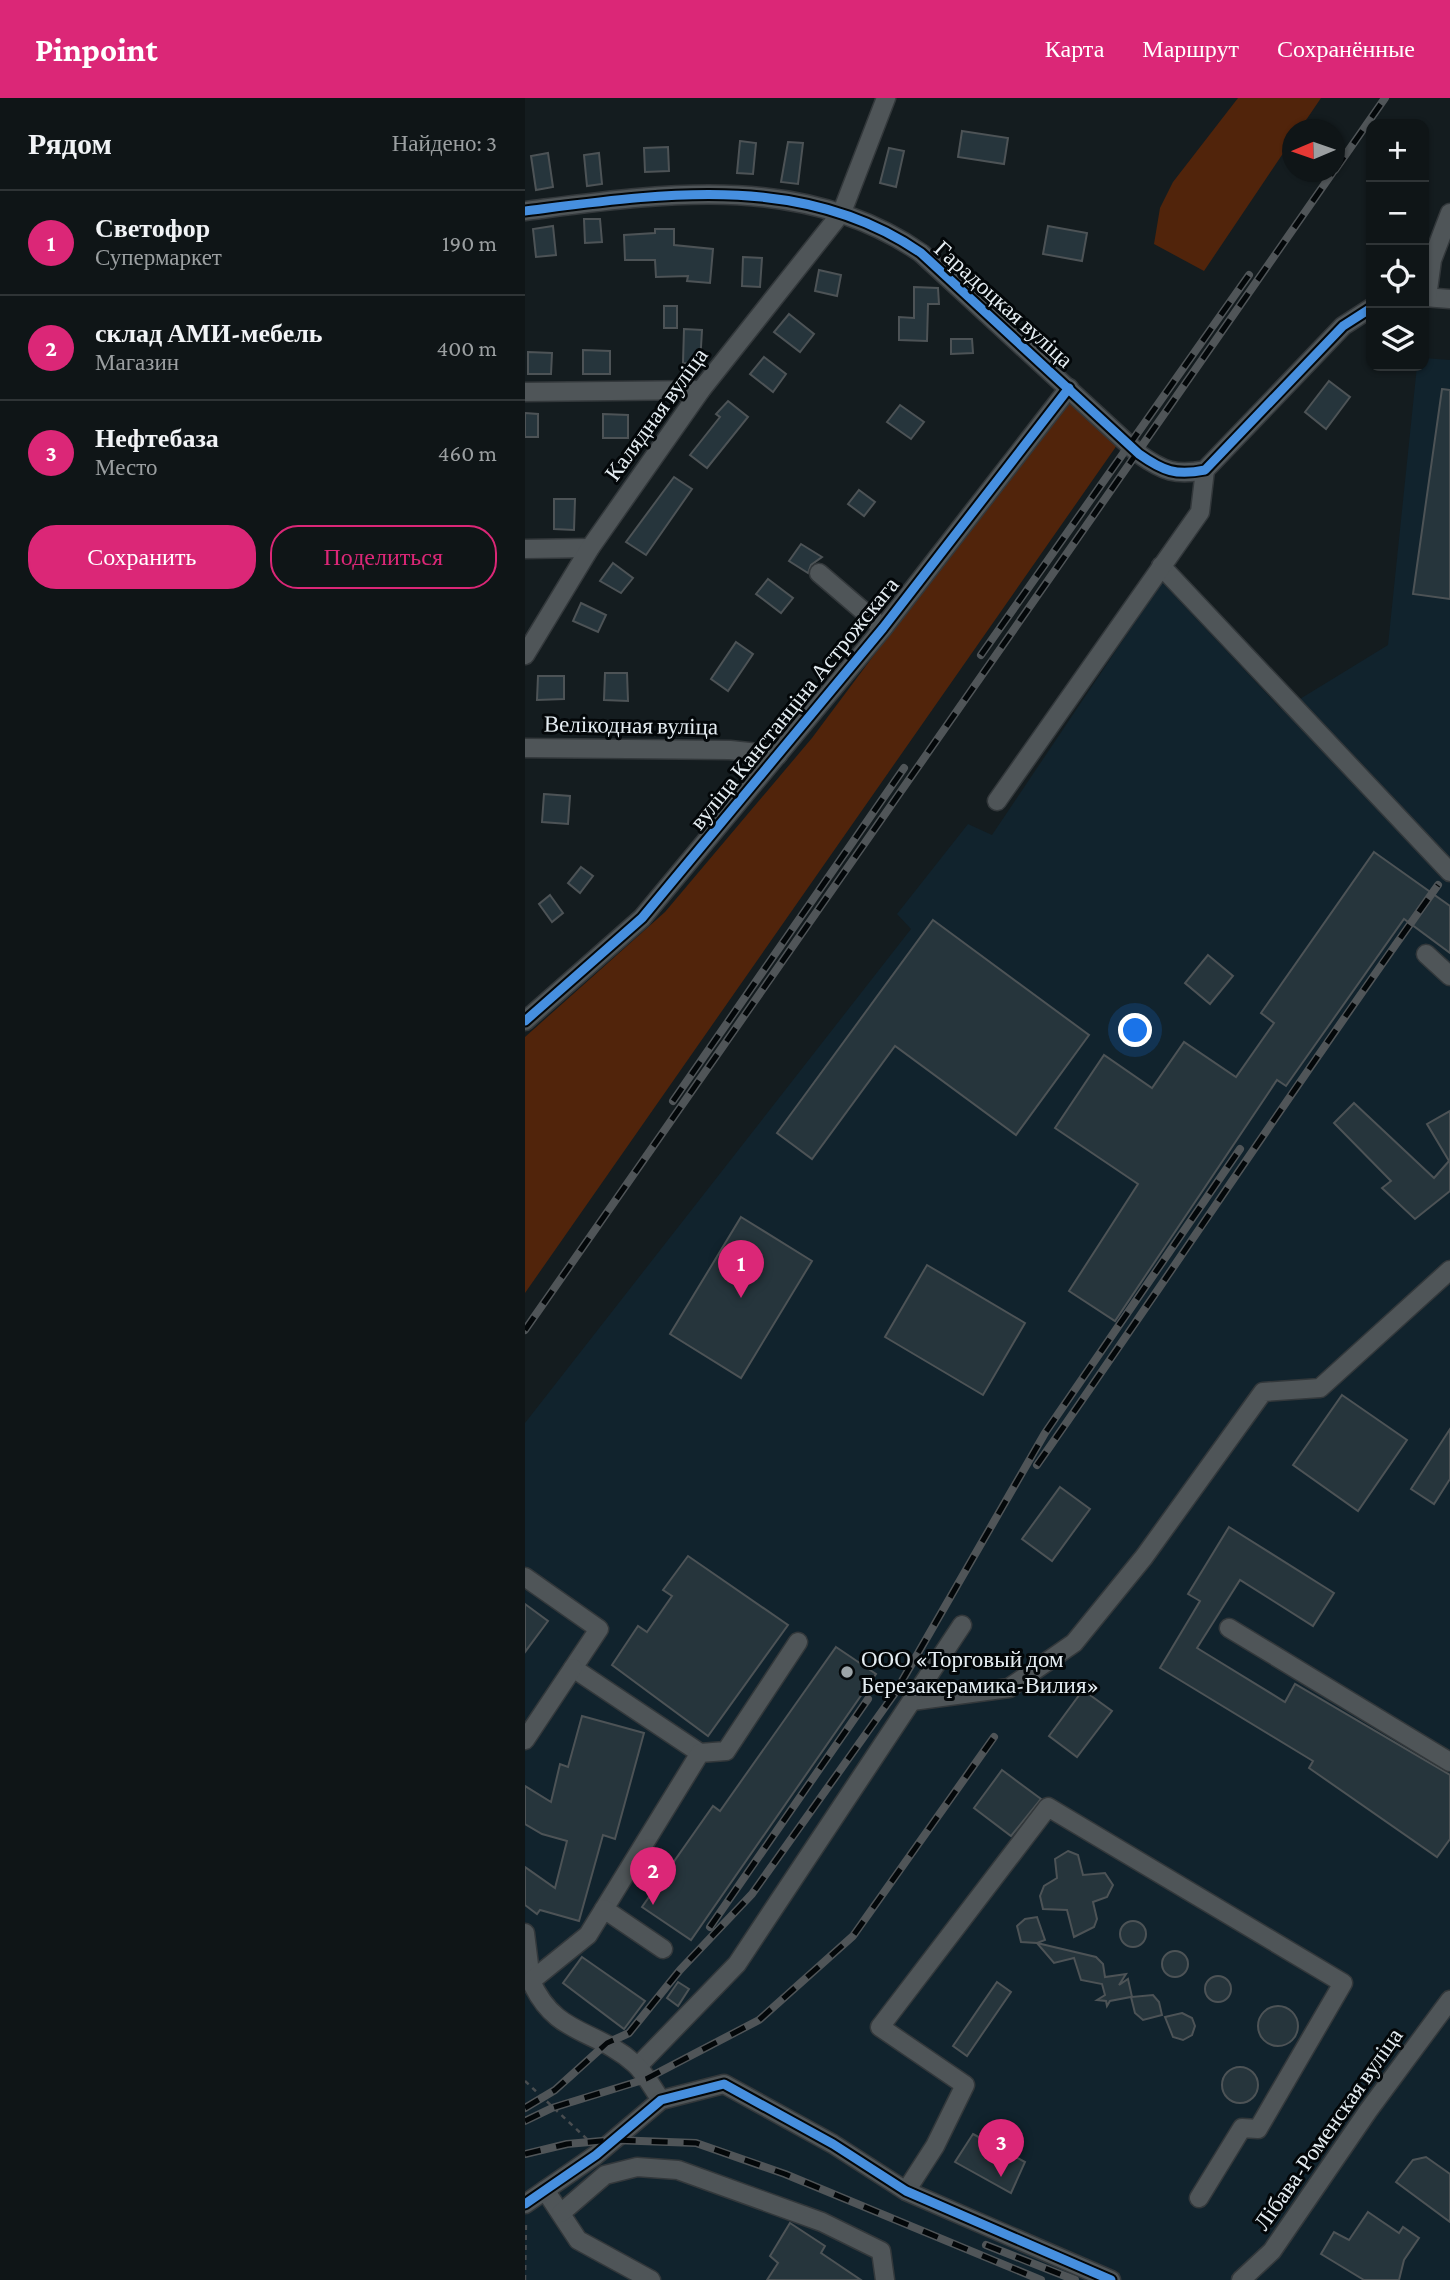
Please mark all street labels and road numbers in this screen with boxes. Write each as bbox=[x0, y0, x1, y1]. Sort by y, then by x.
street label: Гарадоцкая вуліца bbox=[930, 235, 1078, 373]
street label: Калядная вуліца bbox=[599, 343, 713, 485]
street label: вуліца Канстанціна Астрожскага bbox=[684, 572, 904, 834]
street label: Велікодная вуліца bbox=[544, 710, 718, 740]
street label: Лібава-Роменская вуліца bbox=[1248, 2023, 1408, 2235]

